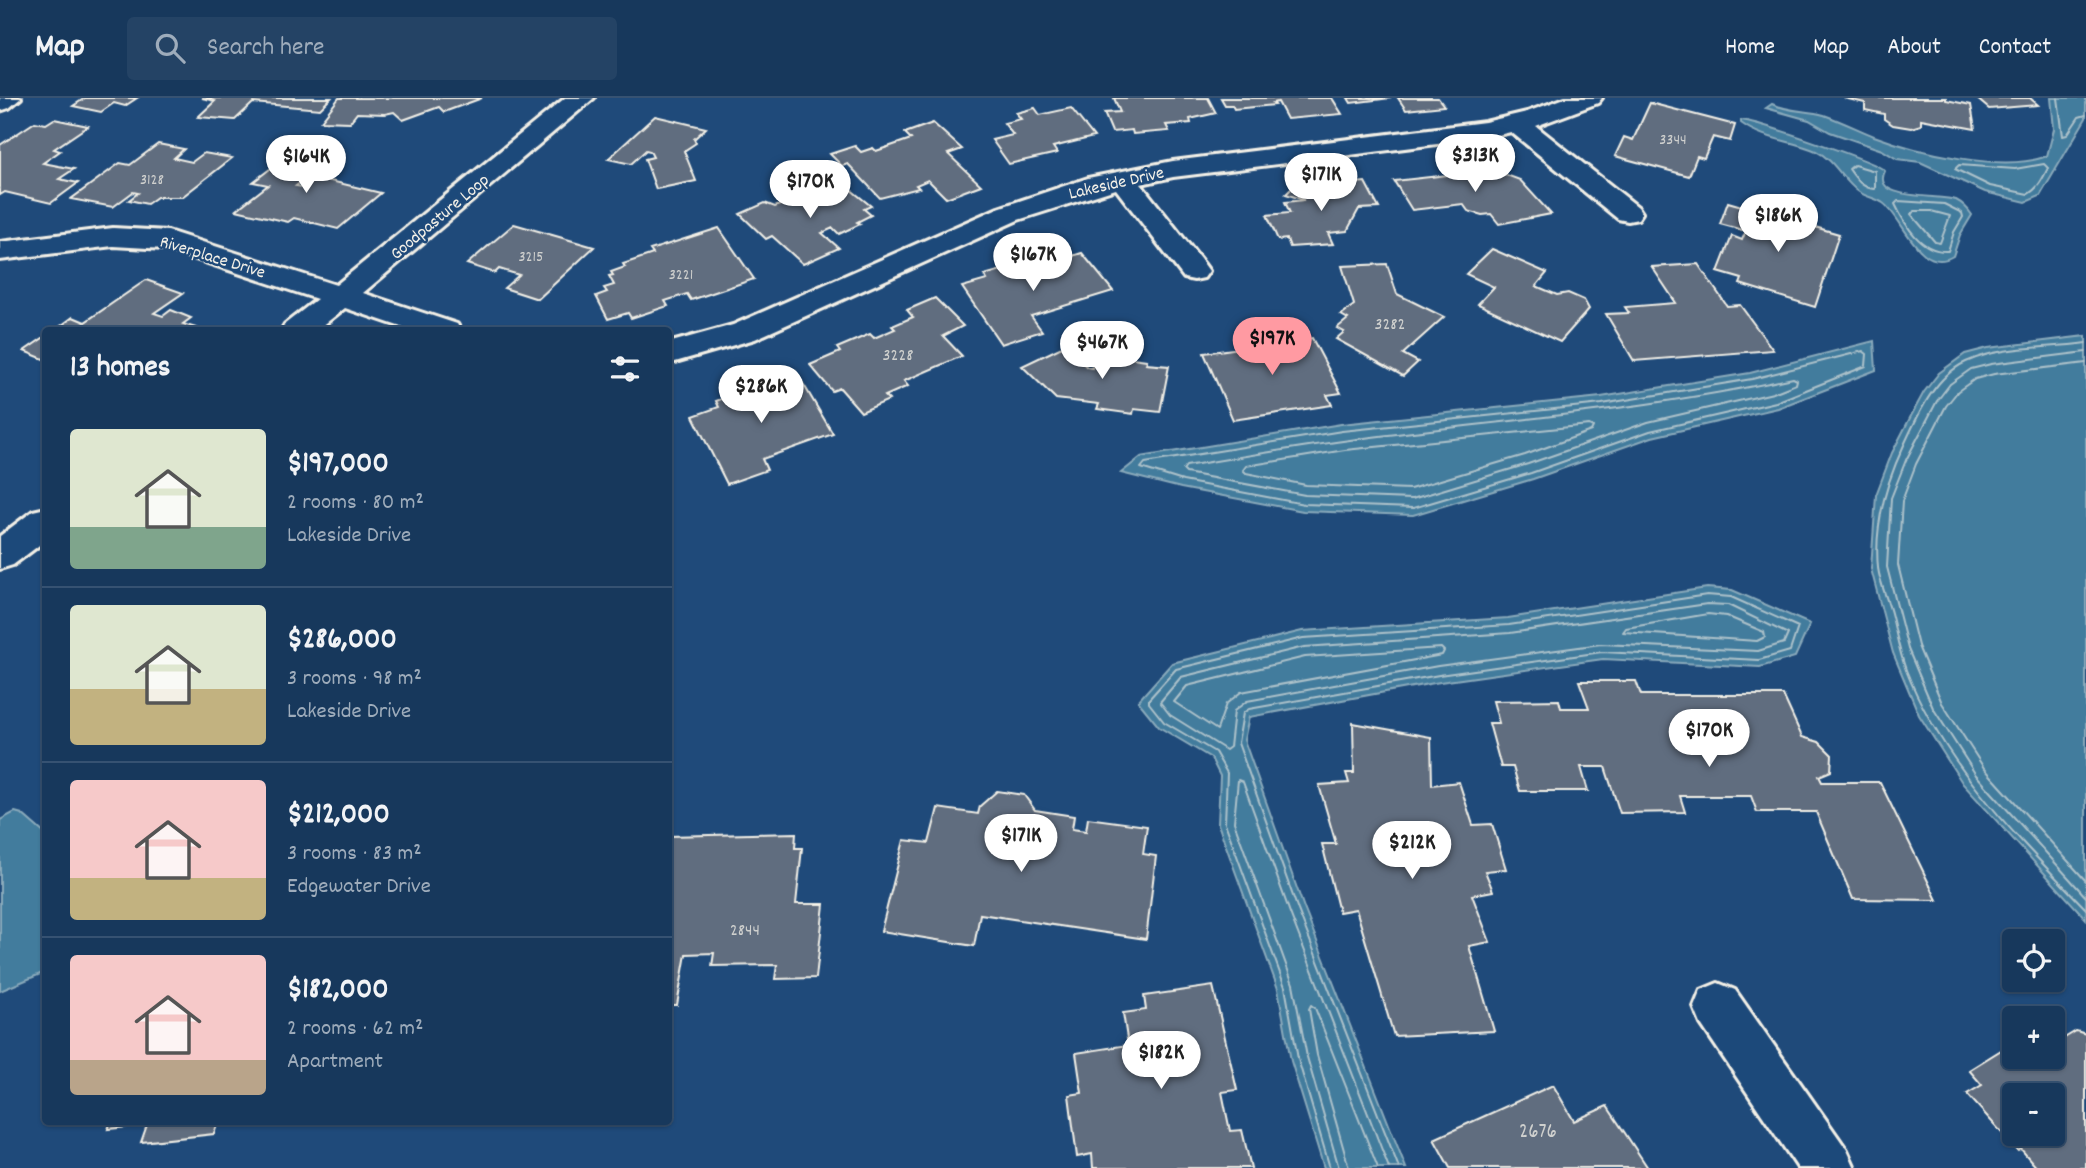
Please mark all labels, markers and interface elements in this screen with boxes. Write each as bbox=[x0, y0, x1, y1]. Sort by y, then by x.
search box bbox=[127, 17, 617, 80]
text: Map bbox=[35, 25, 85, 72]
icon: search bbox=[151, 29, 189, 67]
text: Search here bbox=[207, 30, 325, 67]
text: Home bbox=[1725, 31, 1775, 65]
text: Map bbox=[1813, 31, 1849, 65]
text: About bbox=[1887, 31, 1941, 65]
text: Contact bbox=[1979, 31, 2051, 65]
house number: 3344 bbox=[1659, 129, 1687, 152]
pin: $313K bbox=[1426, 134, 1524, 194]
pin: $164K bbox=[257, 136, 355, 195]
text: $313K bbox=[1451, 140, 1499, 173]
text: $164K bbox=[282, 141, 330, 174]
pin: $171K bbox=[1272, 153, 1370, 213]
text: $171K bbox=[1300, 159, 1342, 192]
pin: $170K bbox=[761, 160, 859, 220]
street label: Lakeside Drive bbox=[1066, 161, 1167, 208]
text: $170K bbox=[786, 166, 834, 199]
house number: 3128 bbox=[140, 169, 164, 192]
street label: Goodpasture Loop bbox=[386, 169, 496, 267]
pin: $186K bbox=[1729, 194, 1827, 254]
text: $186K bbox=[1754, 200, 1802, 233]
street label: Riverplace Drive bbox=[156, 230, 268, 286]
pin: $167K bbox=[984, 234, 1082, 293]
text: $167K bbox=[1009, 239, 1057, 272]
house number: 3215 bbox=[518, 246, 544, 269]
house number: 3221 bbox=[669, 264, 693, 287]
house number: 3282 bbox=[1375, 313, 1405, 338]
pin: $197K bbox=[1223, 317, 1321, 377]
pin: $467K bbox=[1053, 322, 1151, 381]
text: $197K bbox=[1249, 323, 1295, 356]
text: $467K bbox=[1076, 327, 1128, 360]
house number: 3228 bbox=[883, 344, 913, 369]
text: 13 homes bbox=[70, 348, 170, 391]
icon: filters bbox=[606, 350, 644, 388]
pin: $286K bbox=[712, 366, 810, 425]
text: $286K bbox=[735, 371, 787, 404]
text: $197,000 bbox=[287, 444, 389, 487]
icon: home bbox=[126, 457, 210, 541]
text: 2 rooms · 80 m² bbox=[287, 487, 424, 520]
text: Lakeside Drive bbox=[287, 520, 411, 553]
text: $286,000 bbox=[287, 620, 397, 663]
icon: home bbox=[126, 633, 210, 717]
text: 3 rooms · 98 m² bbox=[287, 663, 422, 696]
text: Lakeside Drive bbox=[287, 696, 411, 729]
pin: $170K bbox=[1660, 710, 1758, 769]
text: $170K bbox=[1685, 715, 1733, 748]
text: $212,000 bbox=[287, 795, 390, 838]
icon: home bbox=[126, 808, 210, 892]
pin: $171K bbox=[972, 814, 1070, 874]
text: $171K bbox=[1000, 820, 1042, 853]
pin: $212K bbox=[1363, 822, 1461, 881]
text: $212K bbox=[1388, 827, 1436, 860]
text: 3 rooms · 83 m² bbox=[287, 838, 422, 871]
text: Edgewater Drive bbox=[287, 871, 431, 904]
house number: 2844 bbox=[730, 919, 760, 944]
map controls bbox=[2002, 929, 2065, 1146]
button: locate bbox=[2002, 929, 2065, 992]
text: $182,000 bbox=[287, 970, 389, 1013]
icon: home bbox=[126, 983, 210, 1067]
button: + bbox=[2002, 1006, 2065, 1069]
text: 2 rooms · 62 m² bbox=[287, 1013, 423, 1046]
pin: $182K bbox=[1112, 1032, 1210, 1091]
text: $182K bbox=[1138, 1037, 1184, 1070]
text: Apartment bbox=[287, 1046, 383, 1079]
button: − bbox=[2002, 1083, 2065, 1146]
house number: 2676 bbox=[1519, 1118, 1557, 1148]

